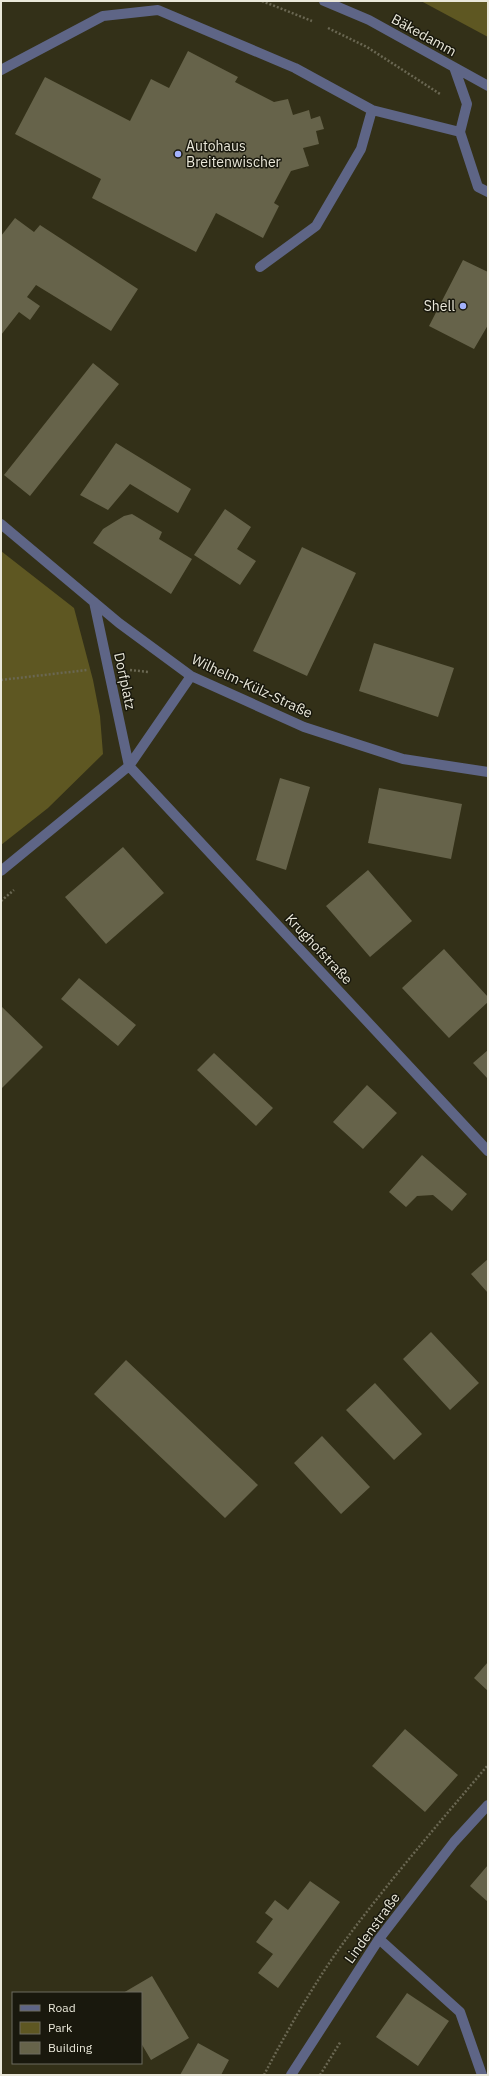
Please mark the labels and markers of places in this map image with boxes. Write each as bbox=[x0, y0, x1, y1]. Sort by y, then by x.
place label: Autohaus Breitenwischer bbox=[186, 137, 281, 171]
marker: Autohaus Breitenwischer bbox=[173, 149, 183, 159]
place label: Shell bbox=[424, 297, 455, 315]
marker: Shell bbox=[458, 301, 468, 311]

